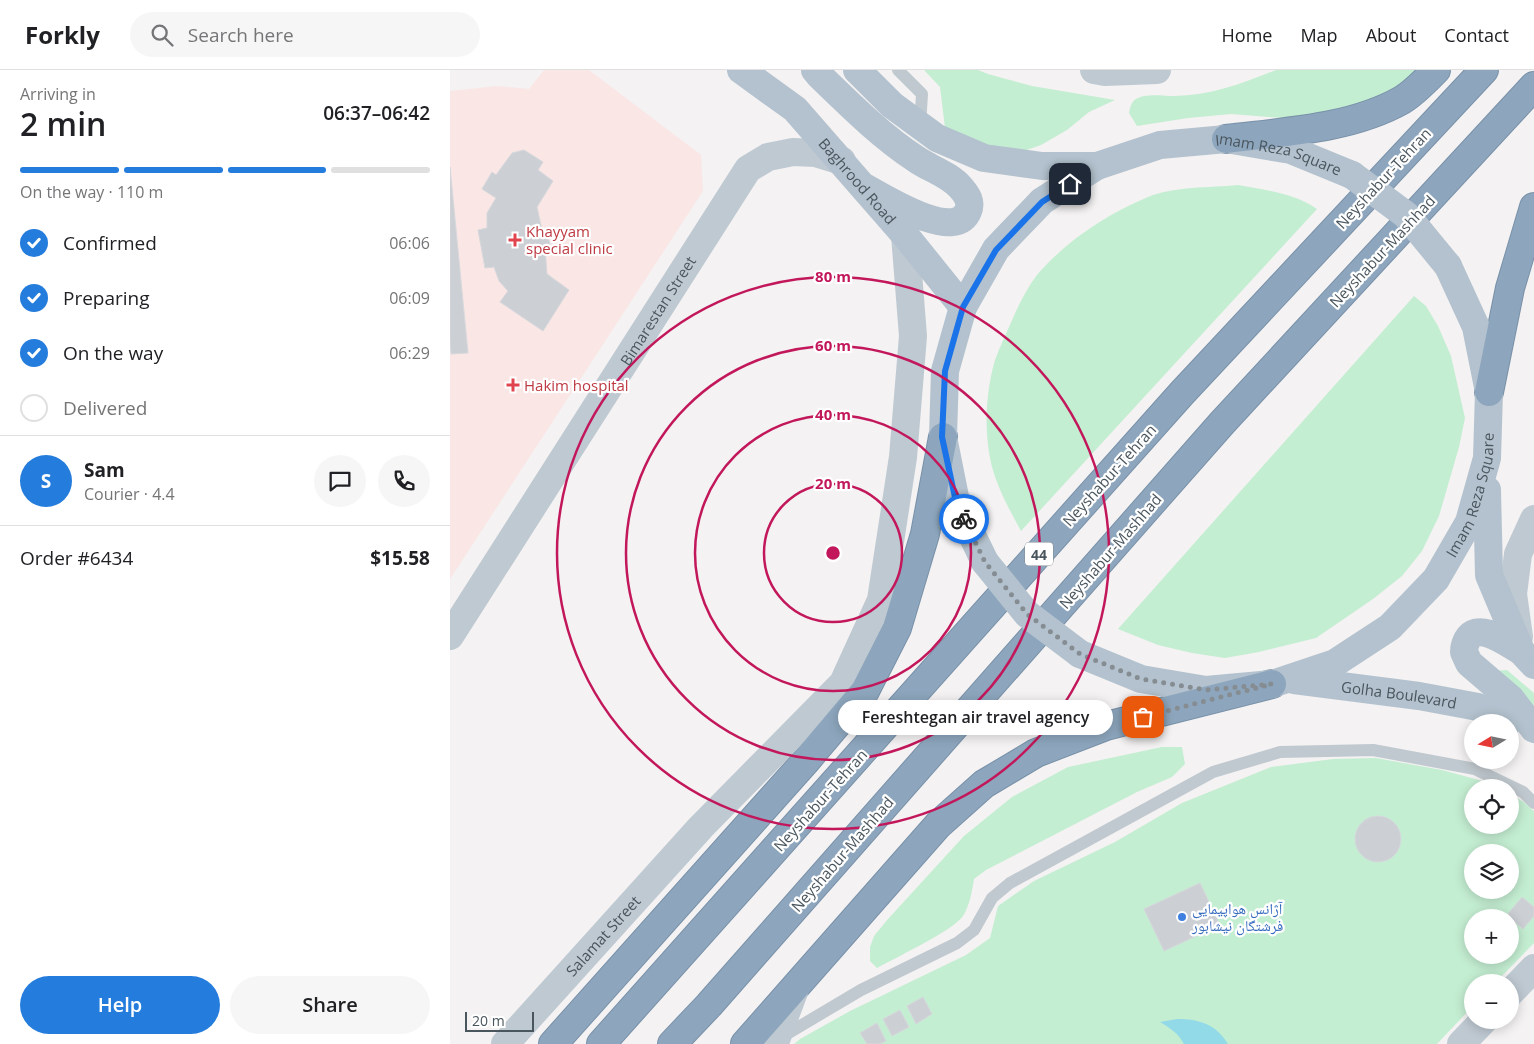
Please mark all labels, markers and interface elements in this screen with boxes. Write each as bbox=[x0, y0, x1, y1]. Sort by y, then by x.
search box bbox=[130, 12, 480, 57]
text: Forkly bbox=[25, 18, 100, 51]
icon: search bbox=[148, 21, 176, 49]
text: Search here bbox=[188, 22, 294, 48]
text: Home bbox=[1222, 23, 1272, 47]
text: Map bbox=[1300, 23, 1338, 47]
text: About bbox=[1366, 23, 1416, 47]
text: Contact bbox=[1444, 23, 1509, 47]
text: Arriving in bbox=[20, 83, 96, 105]
text: 06:37–06:42 bbox=[323, 100, 430, 126]
text: 2 min bbox=[20, 102, 106, 145]
street label: Neyshabur-Tehran bbox=[1331, 123, 1435, 233]
street label: Imam Reza Square bbox=[1214, 128, 1345, 180]
street label: Baghrood Road bbox=[815, 133, 901, 228]
pin bbox=[1049, 163, 1091, 205]
icon: home bbox=[1056, 170, 1084, 198]
text: On the way · 110 m bbox=[20, 181, 163, 203]
street label: Neyshabur-Mashhad bbox=[1325, 191, 1439, 311]
place label: Khayyam special clinic bbox=[526, 221, 613, 258]
icon: check bbox=[20, 229, 48, 257]
text: Confirmed bbox=[63, 230, 157, 256]
text: 06:06 bbox=[389, 232, 430, 254]
marker: Khayyam special clinic bbox=[508, 233, 522, 247]
street label: Bimarestan Street bbox=[615, 252, 700, 369]
text: 80 m bbox=[815, 266, 851, 286]
icon: check bbox=[20, 284, 48, 312]
text: Preparing bbox=[63, 285, 150, 311]
text: 06:09 bbox=[389, 287, 430, 309]
text: 60 m bbox=[815, 335, 851, 355]
icon: check bbox=[20, 339, 48, 367]
text: On the way bbox=[63, 340, 163, 366]
text: 06:29 bbox=[389, 342, 430, 364]
place label: Hakim hospital bbox=[524, 375, 629, 395]
marker: Hakim hospital bbox=[506, 378, 520, 392]
text: Delivered bbox=[63, 395, 147, 421]
text: 40 m bbox=[815, 404, 851, 424]
street label: Neyshabur-Tehran bbox=[1058, 420, 1160, 530]
street label: Imam Reza Square bbox=[1441, 432, 1498, 561]
button: chat bbox=[314, 455, 366, 507]
button: phone bbox=[378, 455, 430, 507]
text: Sam bbox=[84, 457, 125, 483]
text: S bbox=[41, 468, 51, 494]
text: 20 m bbox=[815, 473, 851, 493]
text: Courier · 4.4 bbox=[84, 483, 175, 505]
street label: Neyshabur-Mashhad bbox=[1055, 489, 1165, 613]
courier bbox=[939, 494, 989, 544]
icon: bike bbox=[950, 505, 978, 533]
road number: 44 bbox=[1025, 542, 1053, 566]
centre of rings bbox=[824, 544, 842, 562]
text: Order #6434 bbox=[20, 545, 133, 571]
text: $15.58 bbox=[370, 545, 430, 571]
street label: Golha Boulevard bbox=[1340, 676, 1458, 713]
pin bbox=[1122, 696, 1164, 738]
callout: Fereshtegan air travel agency bbox=[838, 700, 1113, 734]
icon: bag bbox=[1129, 703, 1157, 731]
text: Fereshtegan air travel agency bbox=[862, 706, 1089, 728]
north arrow bbox=[1464, 714, 1519, 769]
map controls bbox=[1464, 714, 1519, 1029]
street label: Neyshabur-Tehran bbox=[769, 745, 871, 855]
button: locate bbox=[1464, 779, 1519, 834]
street label: Neyshabur-Mashhad bbox=[787, 792, 897, 916]
button: layers bbox=[1464, 844, 1519, 899]
street label: Salamat Street bbox=[561, 891, 645, 980]
place label: آژانس هواپیمایی فرشتگان نیشابور bbox=[1191, 898, 1284, 936]
button: + bbox=[1464, 909, 1519, 964]
marker: آژانس هواپیمایی فرشتگان نیشابور bbox=[1176, 911, 1188, 923]
button: − bbox=[1464, 974, 1519, 1029]
button: Help bbox=[20, 976, 220, 1034]
button: Share bbox=[230, 976, 430, 1034]
scale bar bbox=[465, 1009, 534, 1032]
text: 20 m bbox=[472, 1011, 505, 1030]

